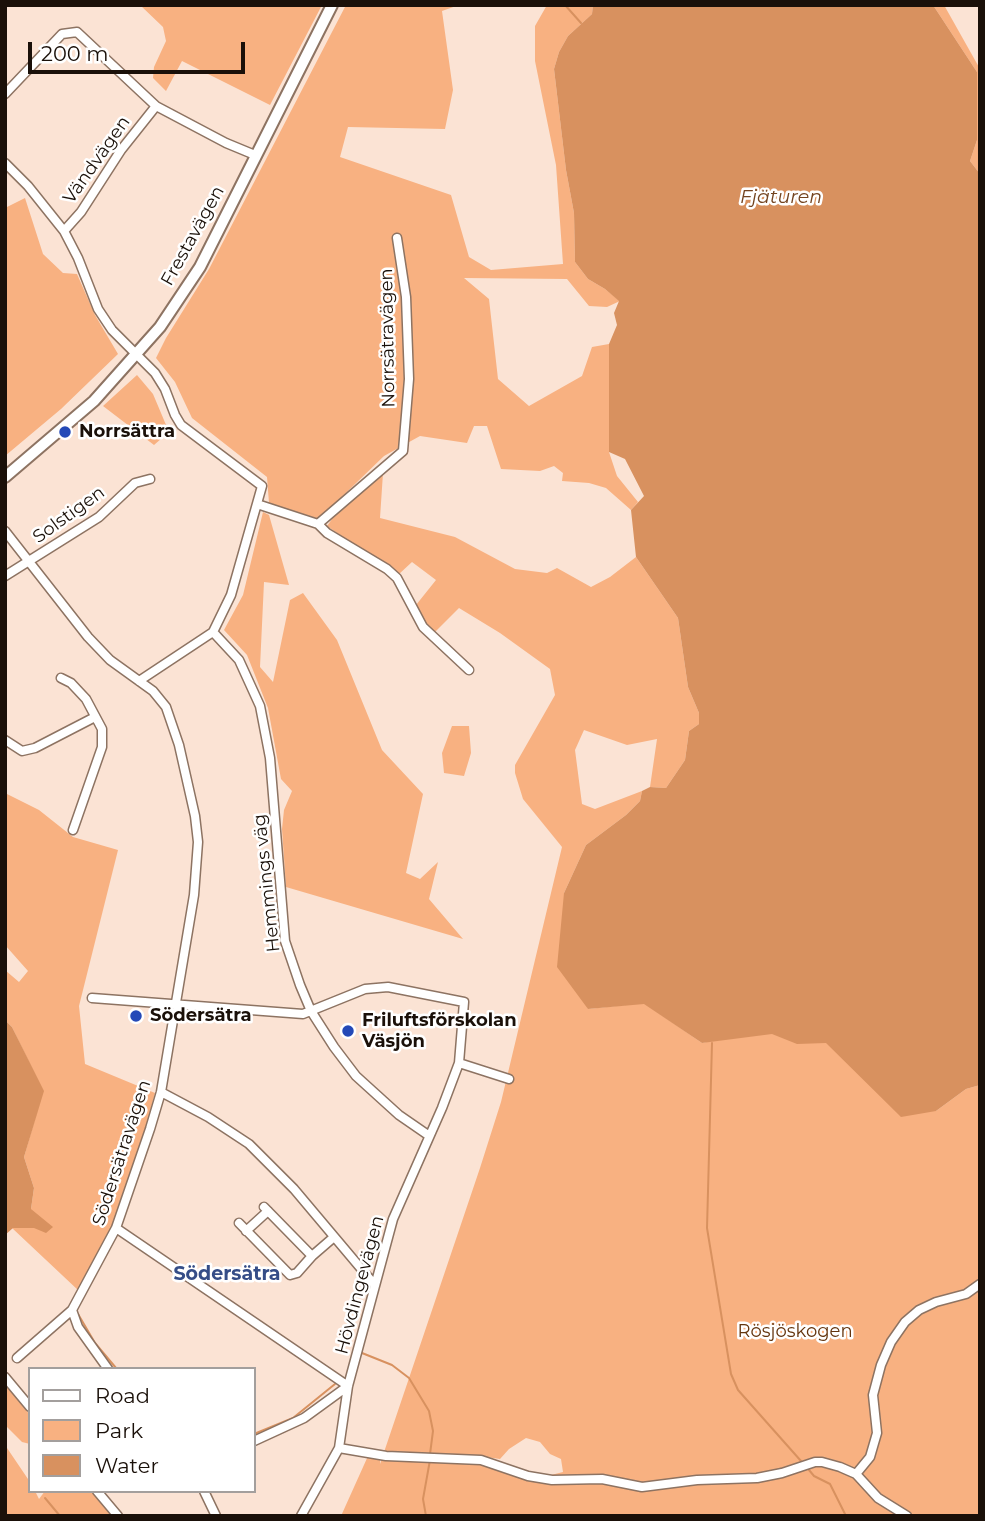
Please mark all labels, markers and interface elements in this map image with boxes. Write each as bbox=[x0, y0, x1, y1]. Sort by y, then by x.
scale bar bbox=[32, 28, 248, 72]
text: 200 m bbox=[41, 41, 108, 66]
street label: Vändvägen bbox=[59, 112, 135, 208]
street label: Frestavägen bbox=[157, 182, 229, 290]
water label: Fjäturen bbox=[740, 186, 822, 208]
street label: Norrsätravägen bbox=[376, 268, 400, 408]
place label: Norrsättra bbox=[79, 421, 175, 443]
marker: Norrsättra bbox=[57, 424, 73, 440]
street label: Solstigen bbox=[29, 482, 109, 548]
street label: Hemmings väg bbox=[249, 813, 285, 953]
place label: Södersätra bbox=[150, 1005, 252, 1027]
marker: Södersätra bbox=[128, 1008, 144, 1024]
place label: Friluftsförskolan Väsjön bbox=[362, 1010, 517, 1052]
marker: Friluftsförskolan Väsjön bbox=[340, 1023, 356, 1039]
street label: Södersätravägen bbox=[88, 1078, 156, 1228]
street label: Hövdingevägen bbox=[331, 1213, 389, 1357]
district label: Södersätra bbox=[173, 1263, 281, 1285]
park label: Rösjöskogen bbox=[737, 1321, 853, 1343]
legend bbox=[28, 1367, 256, 1493]
text: Road bbox=[95, 1383, 150, 1408]
text: Park bbox=[95, 1418, 143, 1443]
text: Water bbox=[95, 1453, 159, 1478]

